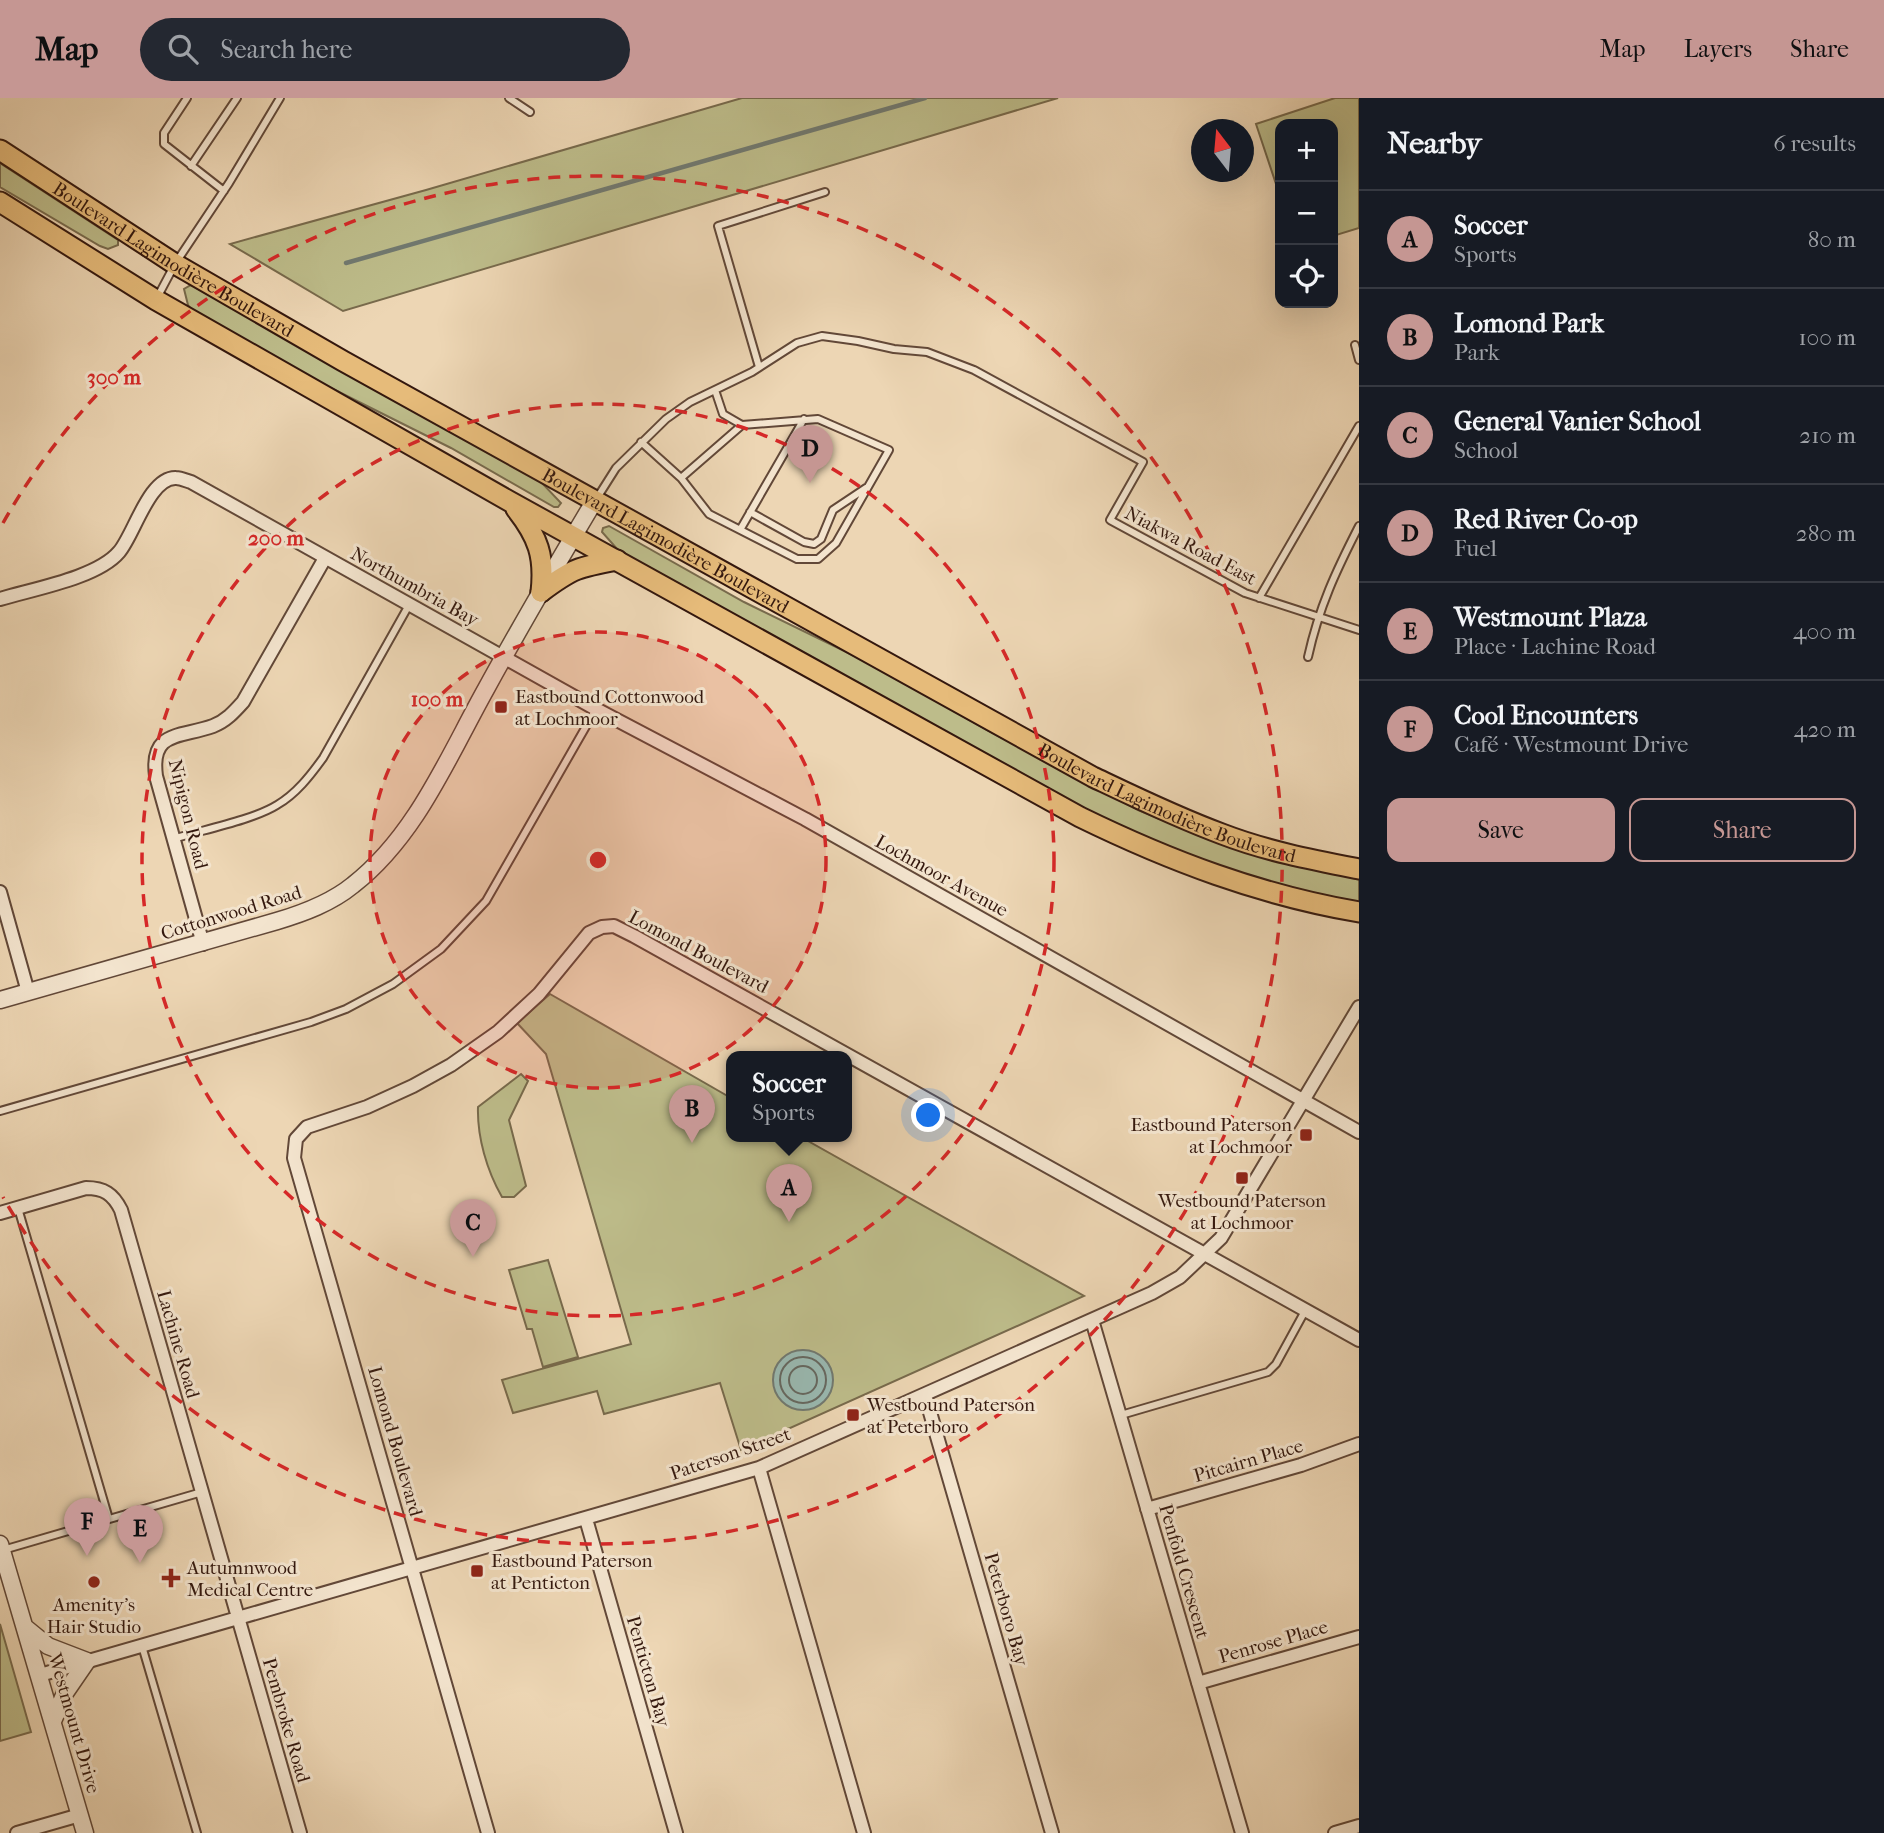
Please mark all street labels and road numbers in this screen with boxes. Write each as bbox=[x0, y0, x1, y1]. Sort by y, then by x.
street label: Boulevard Lagimodière Boulevard bbox=[48, 177, 298, 343]
street label: Boulevard Lagimodière Boulevard bbox=[538, 464, 793, 618]
street label: Niakwa Road East bbox=[1121, 502, 1260, 590]
street label: Northumbria Bay bbox=[347, 543, 483, 632]
street label: Boulevard Lagimodière Boulevard bbox=[1034, 739, 1299, 868]
street label: Nipigon Road bbox=[164, 757, 212, 872]
street label: Lochmoor Avenue bbox=[871, 830, 1012, 921]
street label: Cottonwood Road bbox=[158, 881, 305, 945]
street label: Lomond Boulevard bbox=[625, 906, 773, 998]
street label: Lachine Road bbox=[152, 1288, 204, 1402]
street label: Lomond Boulevard bbox=[363, 1364, 427, 1519]
street label: Paterson Street bbox=[667, 1423, 794, 1485]
street label: Pitcairn Place bbox=[1191, 1435, 1306, 1487]
street label: Penfold Crescent bbox=[1154, 1501, 1214, 1641]
street label: Peterboro Bay bbox=[979, 1550, 1033, 1669]
street label: Penticton Bay bbox=[622, 1613, 675, 1730]
street label: Penrose Place bbox=[1216, 1616, 1331, 1668]
street label: Westmount Drive bbox=[43, 1650, 105, 1796]
street label: Pembroke Road bbox=[258, 1655, 315, 1786]

